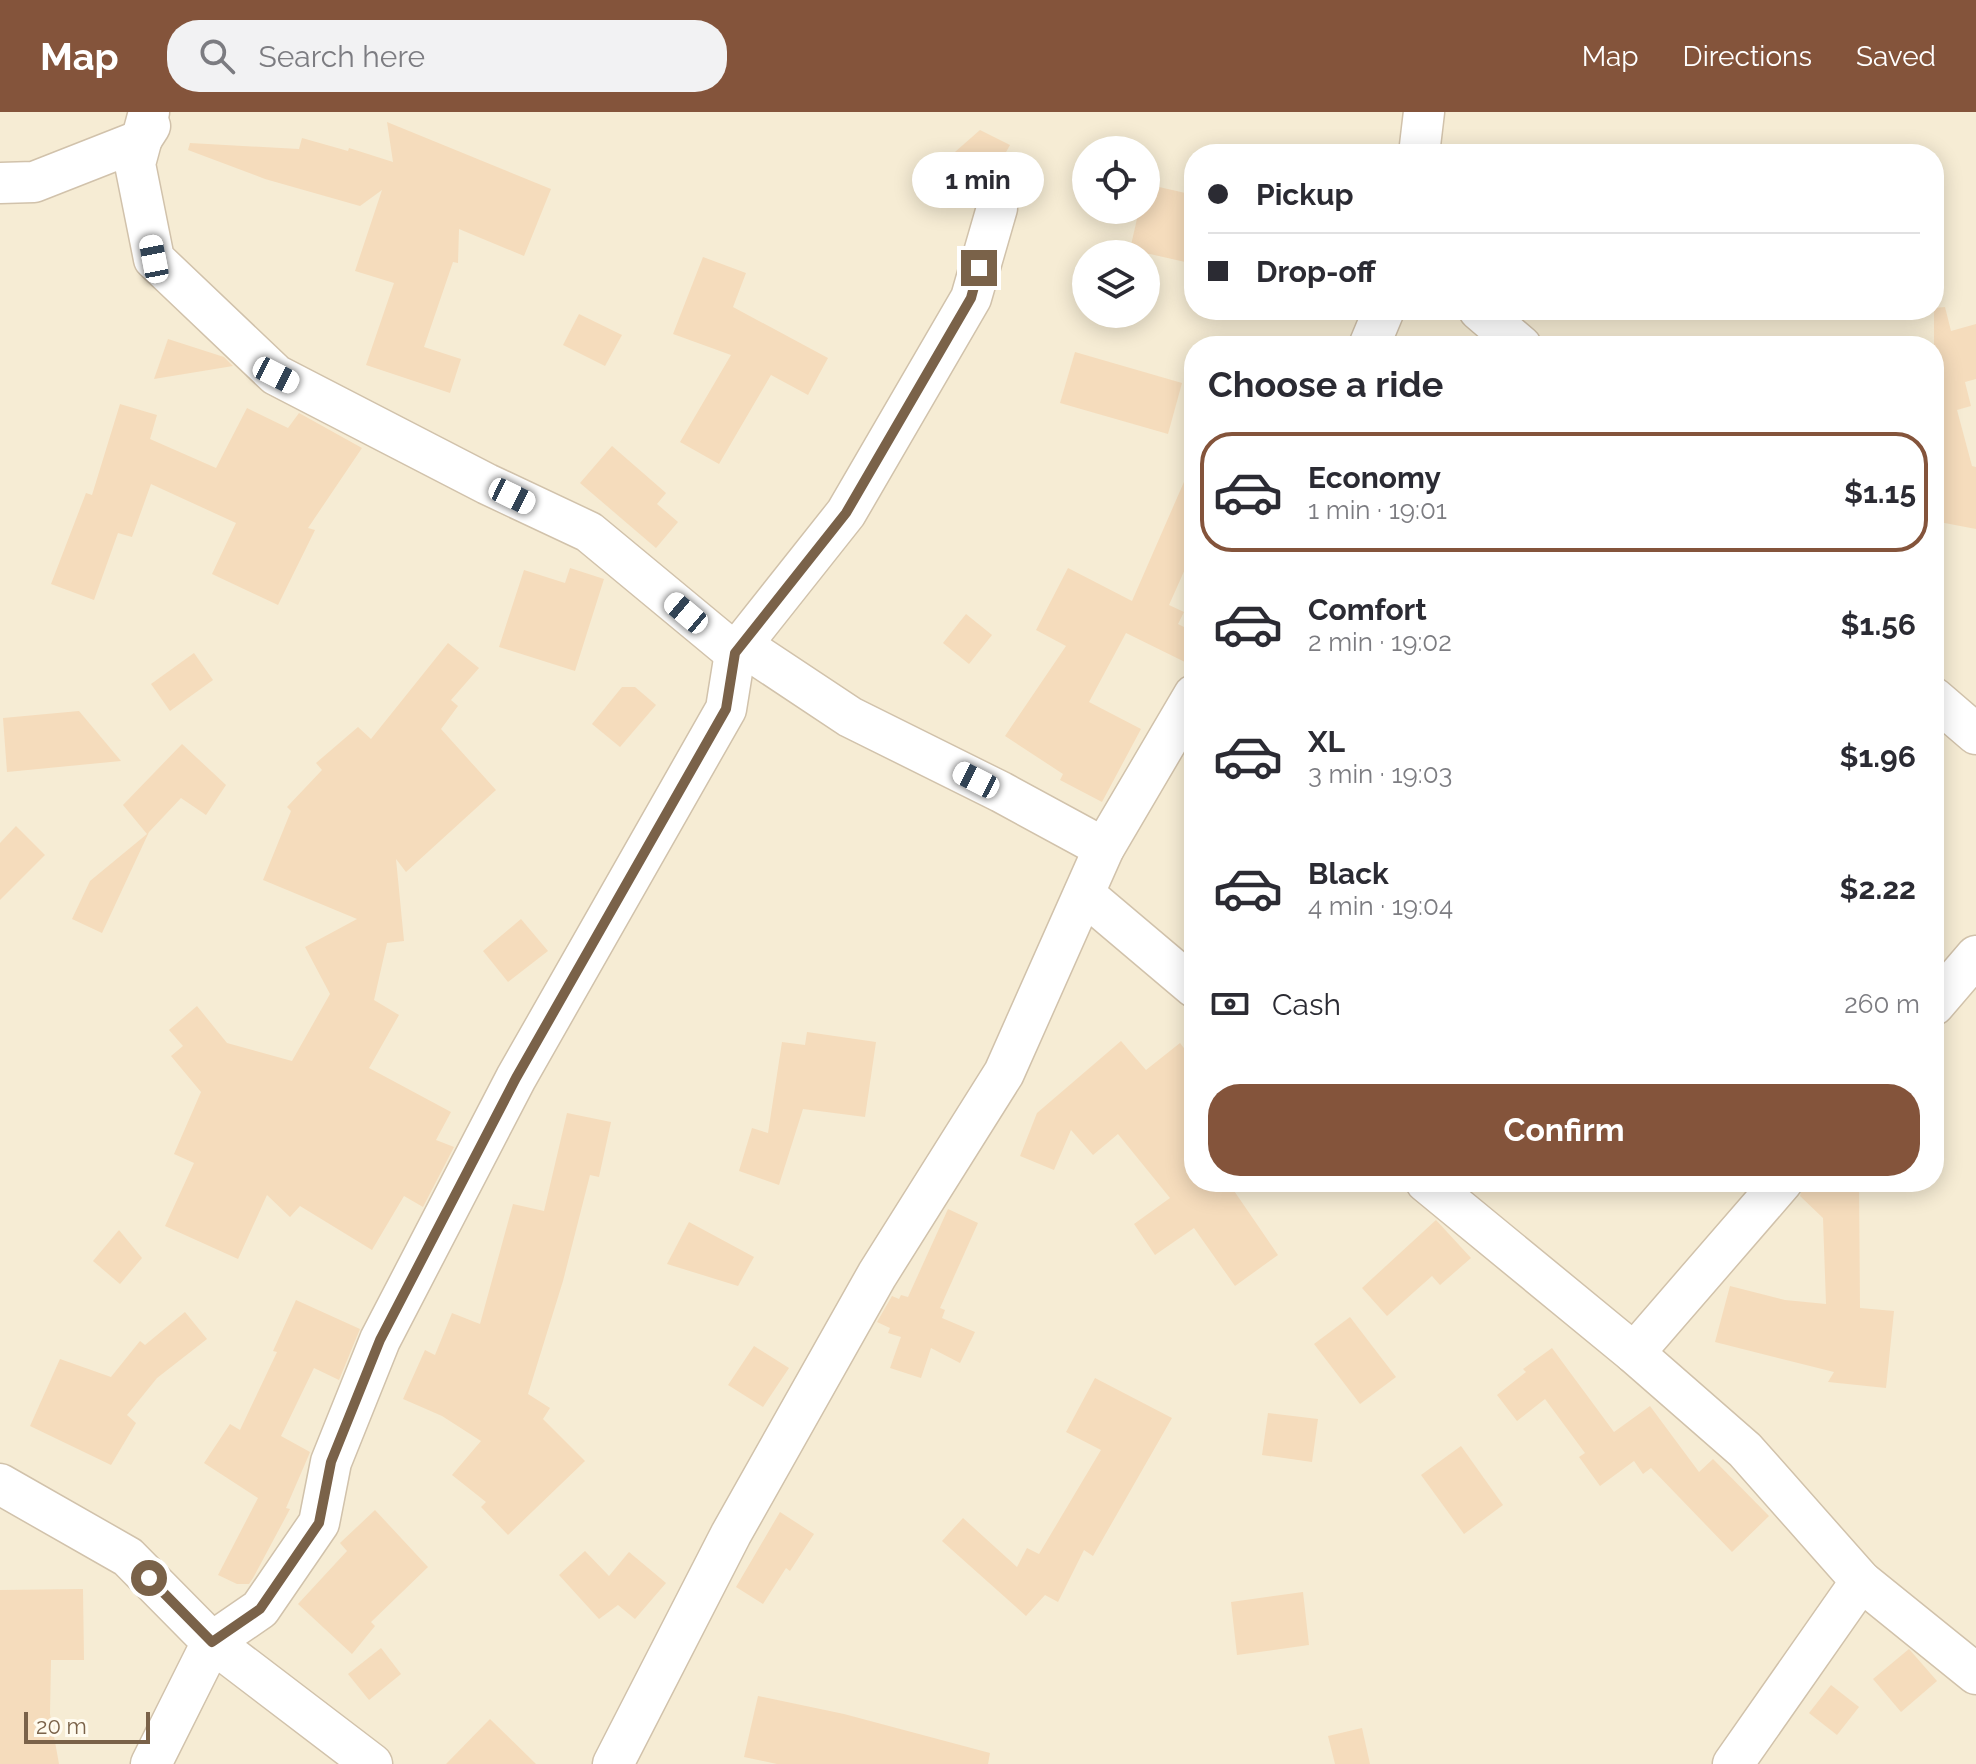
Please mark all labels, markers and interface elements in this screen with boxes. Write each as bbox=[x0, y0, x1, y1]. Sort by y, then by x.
search box bbox=[167, 20, 727, 92]
text: Map bbox=[40, 34, 119, 79]
icon: search bbox=[195, 34, 239, 78]
text: Search here bbox=[259, 39, 425, 74]
text: Map bbox=[1582, 40, 1639, 73]
text: Directions bbox=[1683, 40, 1812, 73]
text: Saved bbox=[1856, 40, 1936, 73]
map controls bbox=[1072, 136, 1160, 328]
button: locate bbox=[1072, 136, 1160, 224]
callout: 1 min bbox=[913, 152, 1045, 208]
text: 1 min bbox=[945, 165, 1011, 195]
text: Pickup bbox=[1256, 177, 1354, 212]
car bbox=[138, 233, 170, 285]
button: layers bbox=[1072, 240, 1160, 328]
route end bbox=[961, 250, 997, 286]
text: Drop-off bbox=[1256, 254, 1376, 289]
car bbox=[249, 353, 303, 397]
text: Choose a ride bbox=[1208, 363, 1443, 405]
icon: car bbox=[1212, 456, 1284, 528]
text: Economy bbox=[1308, 460, 1441, 495]
car bbox=[485, 475, 539, 517]
text: $1.15 bbox=[1844, 475, 1916, 510]
text: 1 min · 19:01 bbox=[1308, 495, 1447, 525]
car bbox=[660, 588, 712, 638]
icon: car bbox=[1212, 588, 1284, 660]
text: Comfort bbox=[1308, 592, 1427, 627]
text: $1.56 bbox=[1841, 607, 1916, 642]
text: 2 min · 19:02 bbox=[1308, 627, 1452, 657]
icon: car bbox=[1212, 720, 1284, 792]
text: XL bbox=[1308, 724, 1345, 759]
text: $1.96 bbox=[1840, 739, 1916, 774]
car bbox=[949, 758, 1003, 802]
text: 3 min · 19:03 bbox=[1308, 759, 1452, 789]
icon: car bbox=[1212, 852, 1284, 924]
text: Black bbox=[1308, 856, 1389, 891]
text: $2.22 bbox=[1839, 871, 1916, 906]
text: 4 min · 19:04 bbox=[1308, 891, 1453, 921]
icon: cash bbox=[1208, 982, 1252, 1026]
text: Cash bbox=[1272, 987, 1341, 1022]
text: 260 m bbox=[1844, 989, 1920, 1019]
button: Confirm bbox=[1208, 1084, 1920, 1176]
route start bbox=[131, 1560, 167, 1596]
scale bar bbox=[24, 1708, 150, 1744]
text: 20 m bbox=[36, 1713, 87, 1739]

